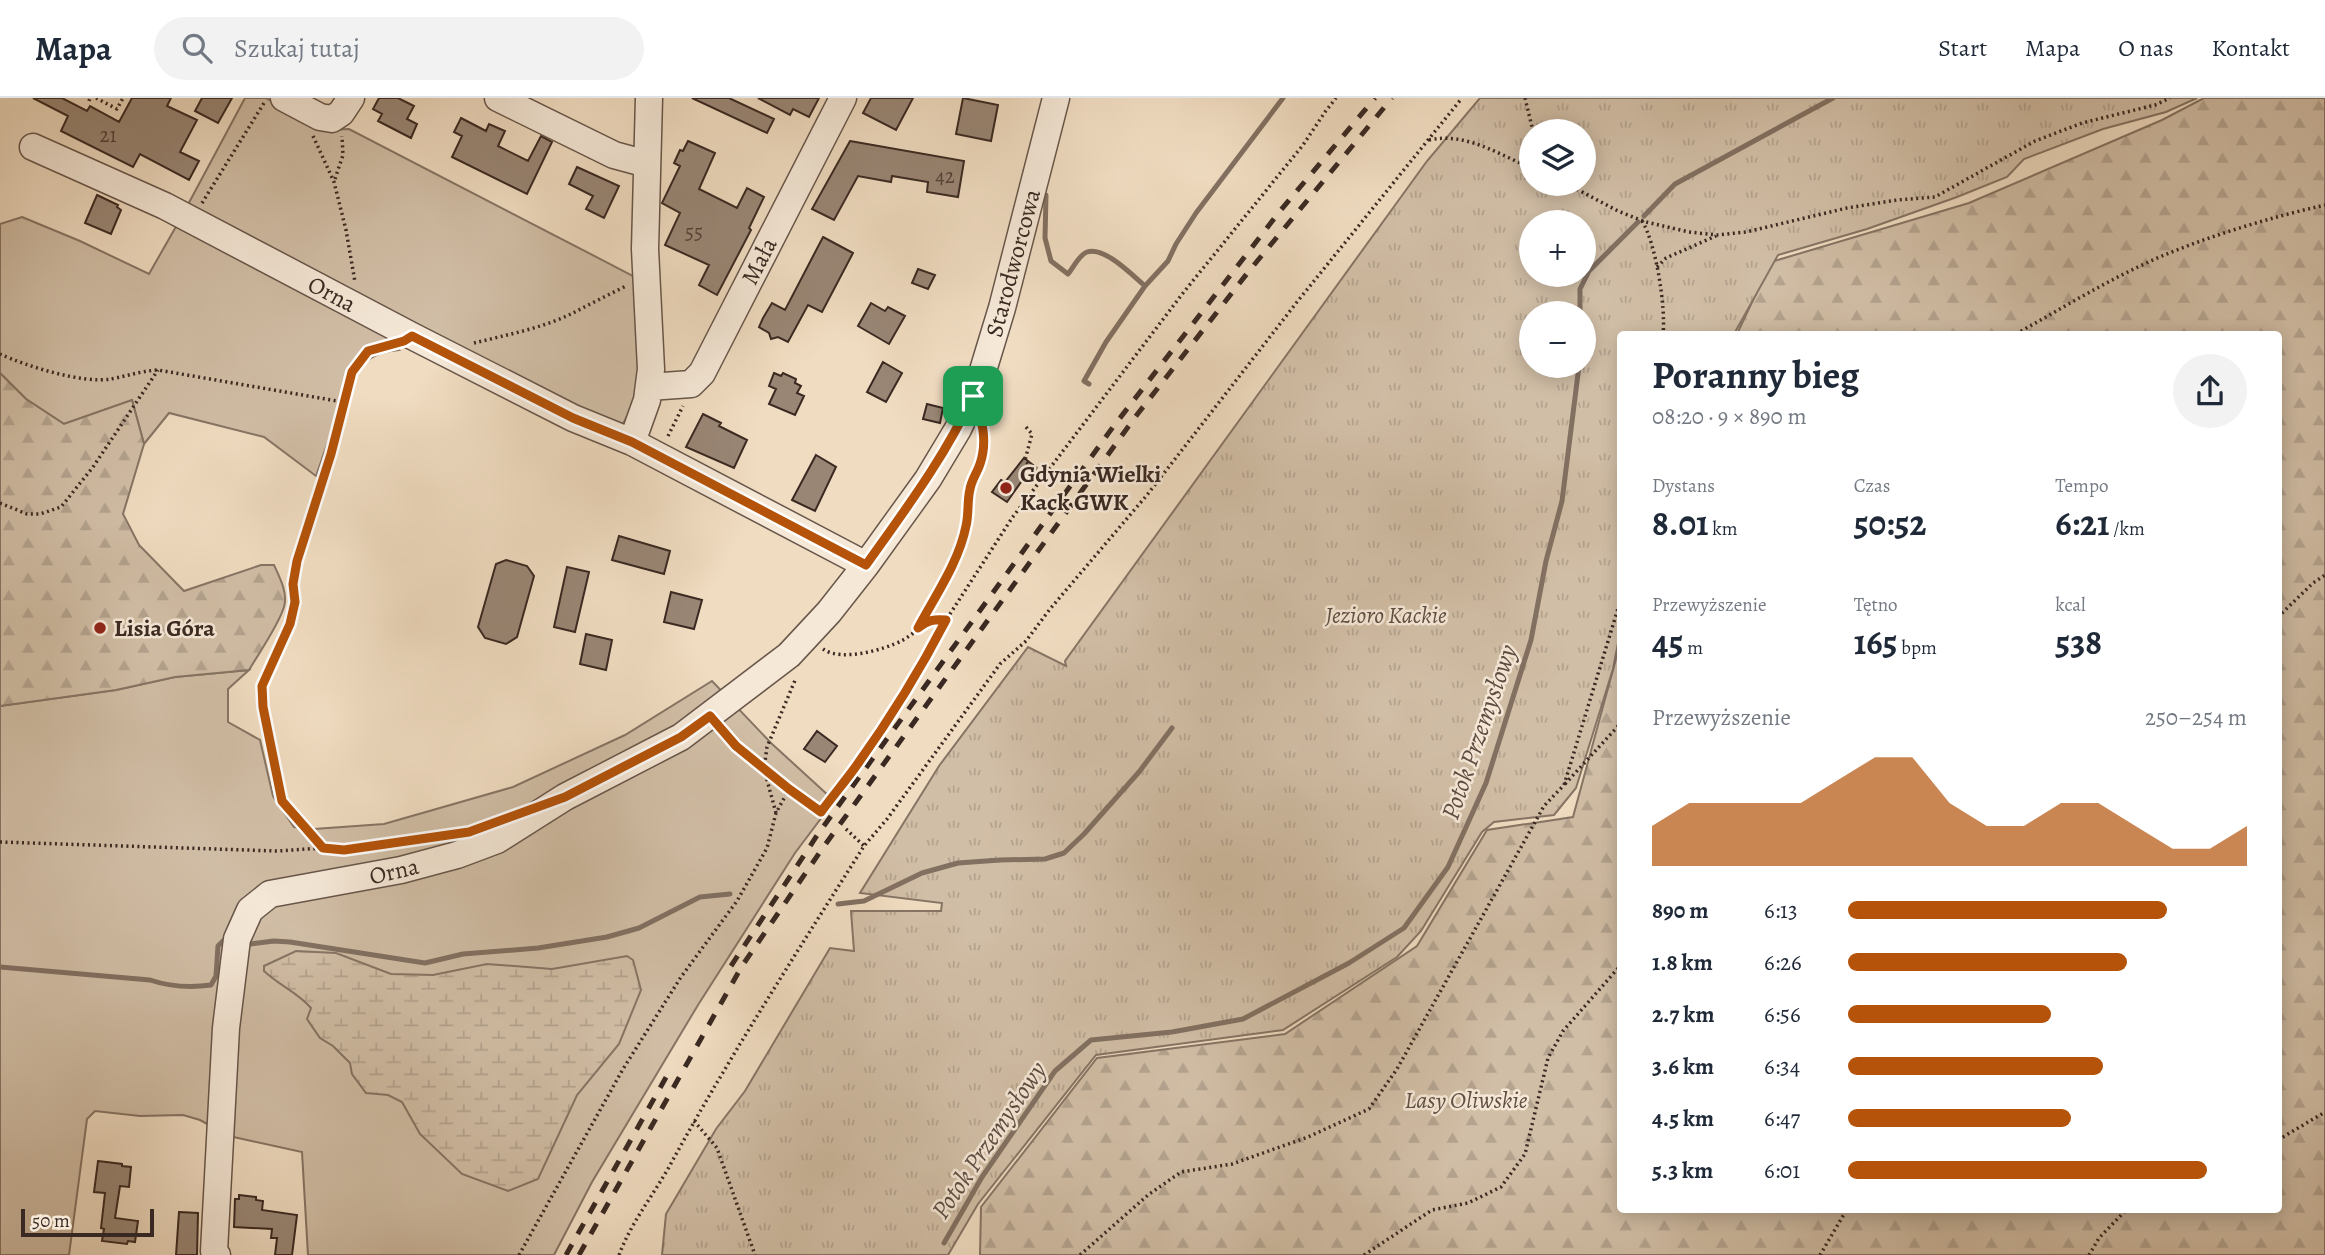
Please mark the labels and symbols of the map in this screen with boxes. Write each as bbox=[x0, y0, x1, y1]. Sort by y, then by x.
house number: 21 bbox=[99, 121, 117, 149]
house number: 42 bbox=[935, 162, 955, 190]
street label: Starodworcowa bbox=[978, 185, 1048, 341]
house number: 55 bbox=[685, 218, 703, 246]
street label: Mała bbox=[734, 231, 785, 290]
street label: Orna bbox=[302, 268, 362, 320]
pin bbox=[943, 366, 1003, 426]
place label: Gdynia Wielki Kack GWK bbox=[1020, 458, 1161, 518]
marker: Gdynia Wielki Kack GWK bbox=[998, 480, 1014, 496]
park label: Jezioro Kackie bbox=[1324, 599, 1447, 631]
place label: Lisia Góra bbox=[114, 612, 215, 644]
marker: Lisia Góra bbox=[92, 620, 108, 636]
water label: Potok Przemysłowy bbox=[1433, 640, 1525, 824]
street label: Orna bbox=[366, 850, 423, 892]
water label: Potok Przemysłowy bbox=[923, 1054, 1055, 1226]
park label: Lasy Oliwskie bbox=[1405, 1084, 1528, 1116]
scale bar bbox=[21, 1206, 154, 1238]

